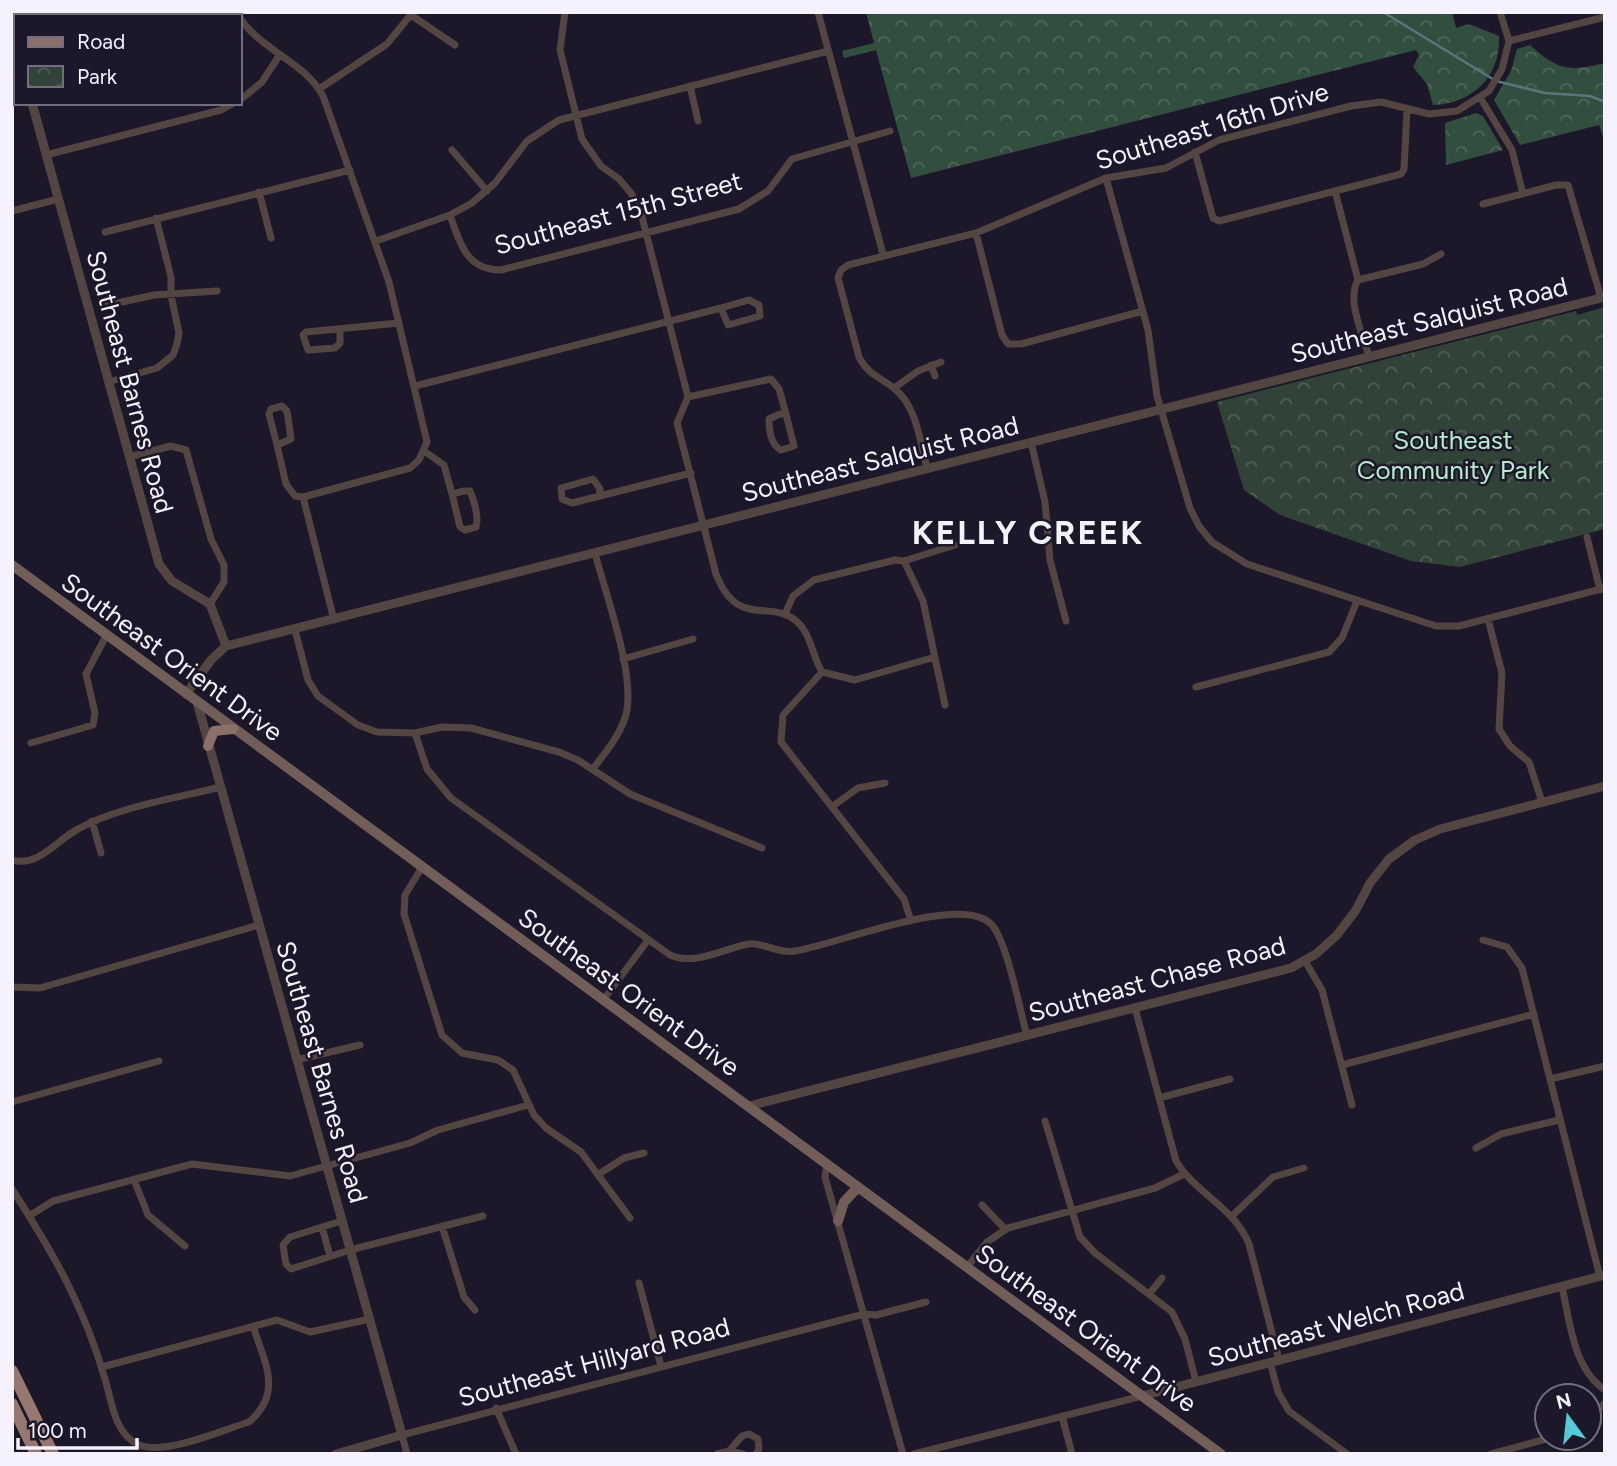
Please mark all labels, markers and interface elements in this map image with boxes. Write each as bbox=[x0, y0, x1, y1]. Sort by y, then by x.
legend bbox=[14, 14, 242, 105]
text: Road bbox=[77, 29, 125, 54]
text: Park bbox=[77, 64, 118, 89]
street label: Southeast 16th Drive bbox=[1092, 75, 1332, 177]
street label: Southeast 15th Street bbox=[491, 165, 745, 261]
street label: Southeast Barnes Road bbox=[80, 247, 180, 517]
street label: Southeast Salquist Road bbox=[1287, 270, 1571, 370]
street label: Southeast Salquist Road bbox=[738, 409, 1022, 509]
park label: Southeast Community Park bbox=[1357, 424, 1550, 486]
district label: KELLY CREEK bbox=[912, 513, 1144, 552]
street label: Southeast Orient Drive bbox=[55, 566, 289, 748]
street label: Southeast Orient Drive bbox=[512, 901, 746, 1083]
street label: Southeast Chase Road bbox=[1025, 929, 1289, 1029]
street label: Southeast Barnes Road bbox=[269, 937, 375, 1207]
street label: Southeast Orient Drive bbox=[969, 1237, 1203, 1419]
street label: Southeast Welch Road bbox=[1204, 1274, 1468, 1374]
street label: Southeast Hillyard Road bbox=[455, 1310, 733, 1414]
north arrow bbox=[1533, 1382, 1603, 1452]
text: N bbox=[1554, 1388, 1574, 1414]
scale bar bbox=[18, 1406, 136, 1450]
text: 100 m bbox=[28, 1418, 87, 1443]

